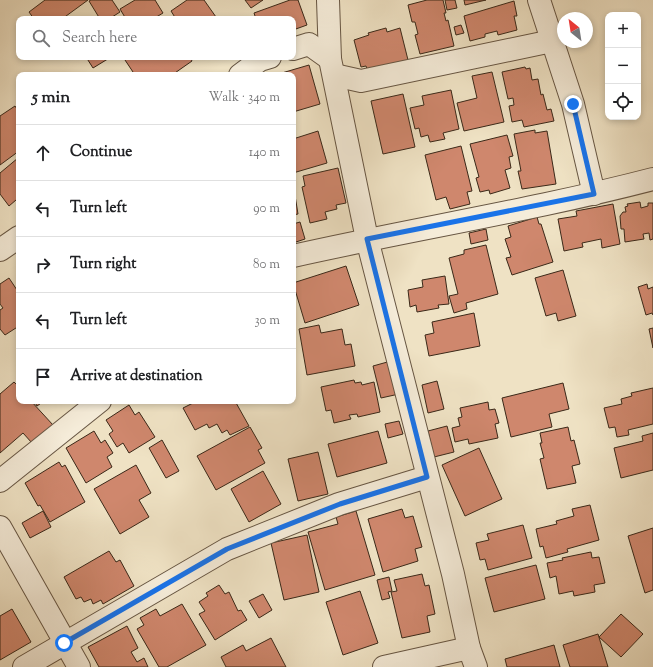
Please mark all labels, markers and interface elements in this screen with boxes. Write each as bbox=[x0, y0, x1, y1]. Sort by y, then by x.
north arrow bbox=[557, 12, 593, 48]
map controls bbox=[605, 12, 641, 120]
button: + bbox=[605, 12, 641, 48]
search box bbox=[16, 16, 296, 60]
icon: search bbox=[30, 27, 52, 49]
text: Search here bbox=[62, 28, 137, 49]
button: − bbox=[605, 48, 641, 84]
button: locate bbox=[605, 84, 641, 120]
text: 5 min bbox=[32, 86, 70, 110]
text: Walk · 340 m bbox=[209, 89, 280, 107]
route end bbox=[564, 95, 582, 113]
icon: ahead bbox=[32, 142, 54, 164]
text: Continue bbox=[70, 142, 132, 163]
text: 140 m bbox=[249, 144, 280, 162]
icon: left bbox=[32, 198, 54, 220]
text: Turn left bbox=[70, 198, 127, 219]
text: 90 m bbox=[253, 200, 280, 218]
icon: right bbox=[32, 254, 54, 276]
text: Turn right bbox=[70, 254, 136, 275]
text: 80 m bbox=[253, 256, 280, 274]
icon: left bbox=[32, 310, 54, 332]
text: Turn left bbox=[70, 310, 127, 331]
text: 30 m bbox=[254, 312, 280, 330]
icon: arrive bbox=[32, 366, 54, 388]
text: Arrive at destination bbox=[70, 366, 203, 387]
route start bbox=[55, 634, 73, 652]

